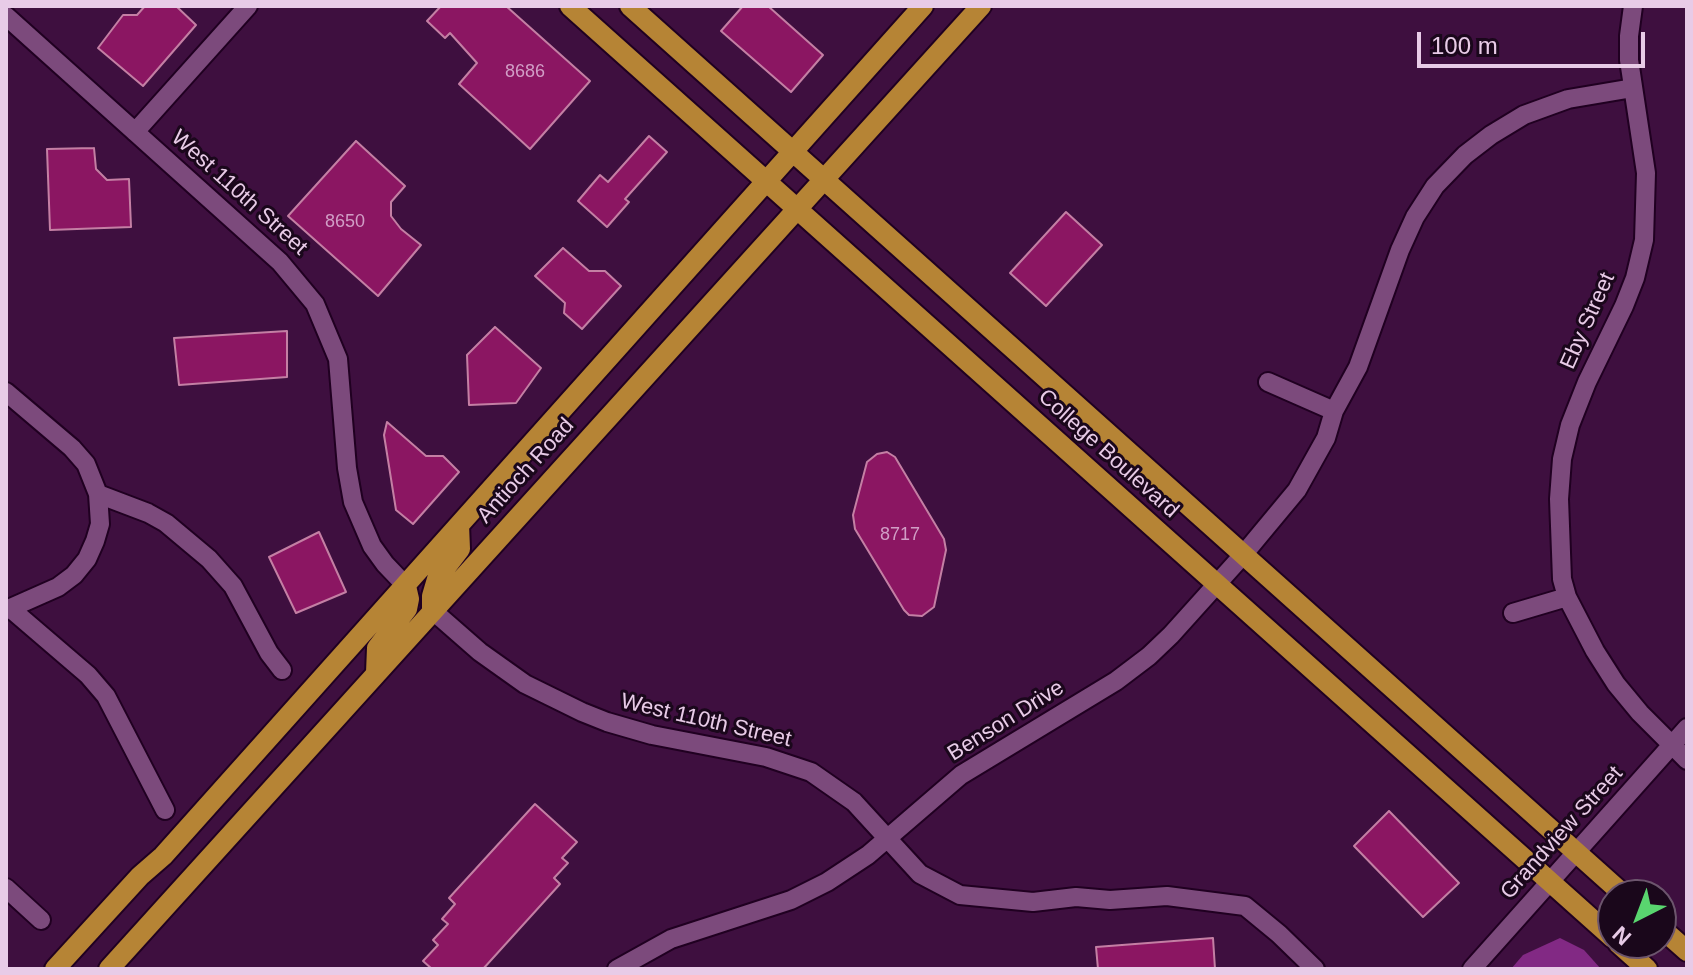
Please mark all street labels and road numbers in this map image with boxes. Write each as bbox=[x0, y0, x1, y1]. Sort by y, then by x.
street label: West 110th Street bbox=[165, 125, 313, 261]
street label: Eby Street bbox=[1555, 269, 1621, 373]
street label: College Boulevard bbox=[1032, 384, 1184, 524]
street label: Antioch Road bbox=[472, 413, 580, 529]
street label: Benson Drive bbox=[943, 675, 1069, 767]
street label: West 110th Street bbox=[618, 689, 794, 753]
street label: Grandview Street bbox=[1495, 761, 1629, 905]

